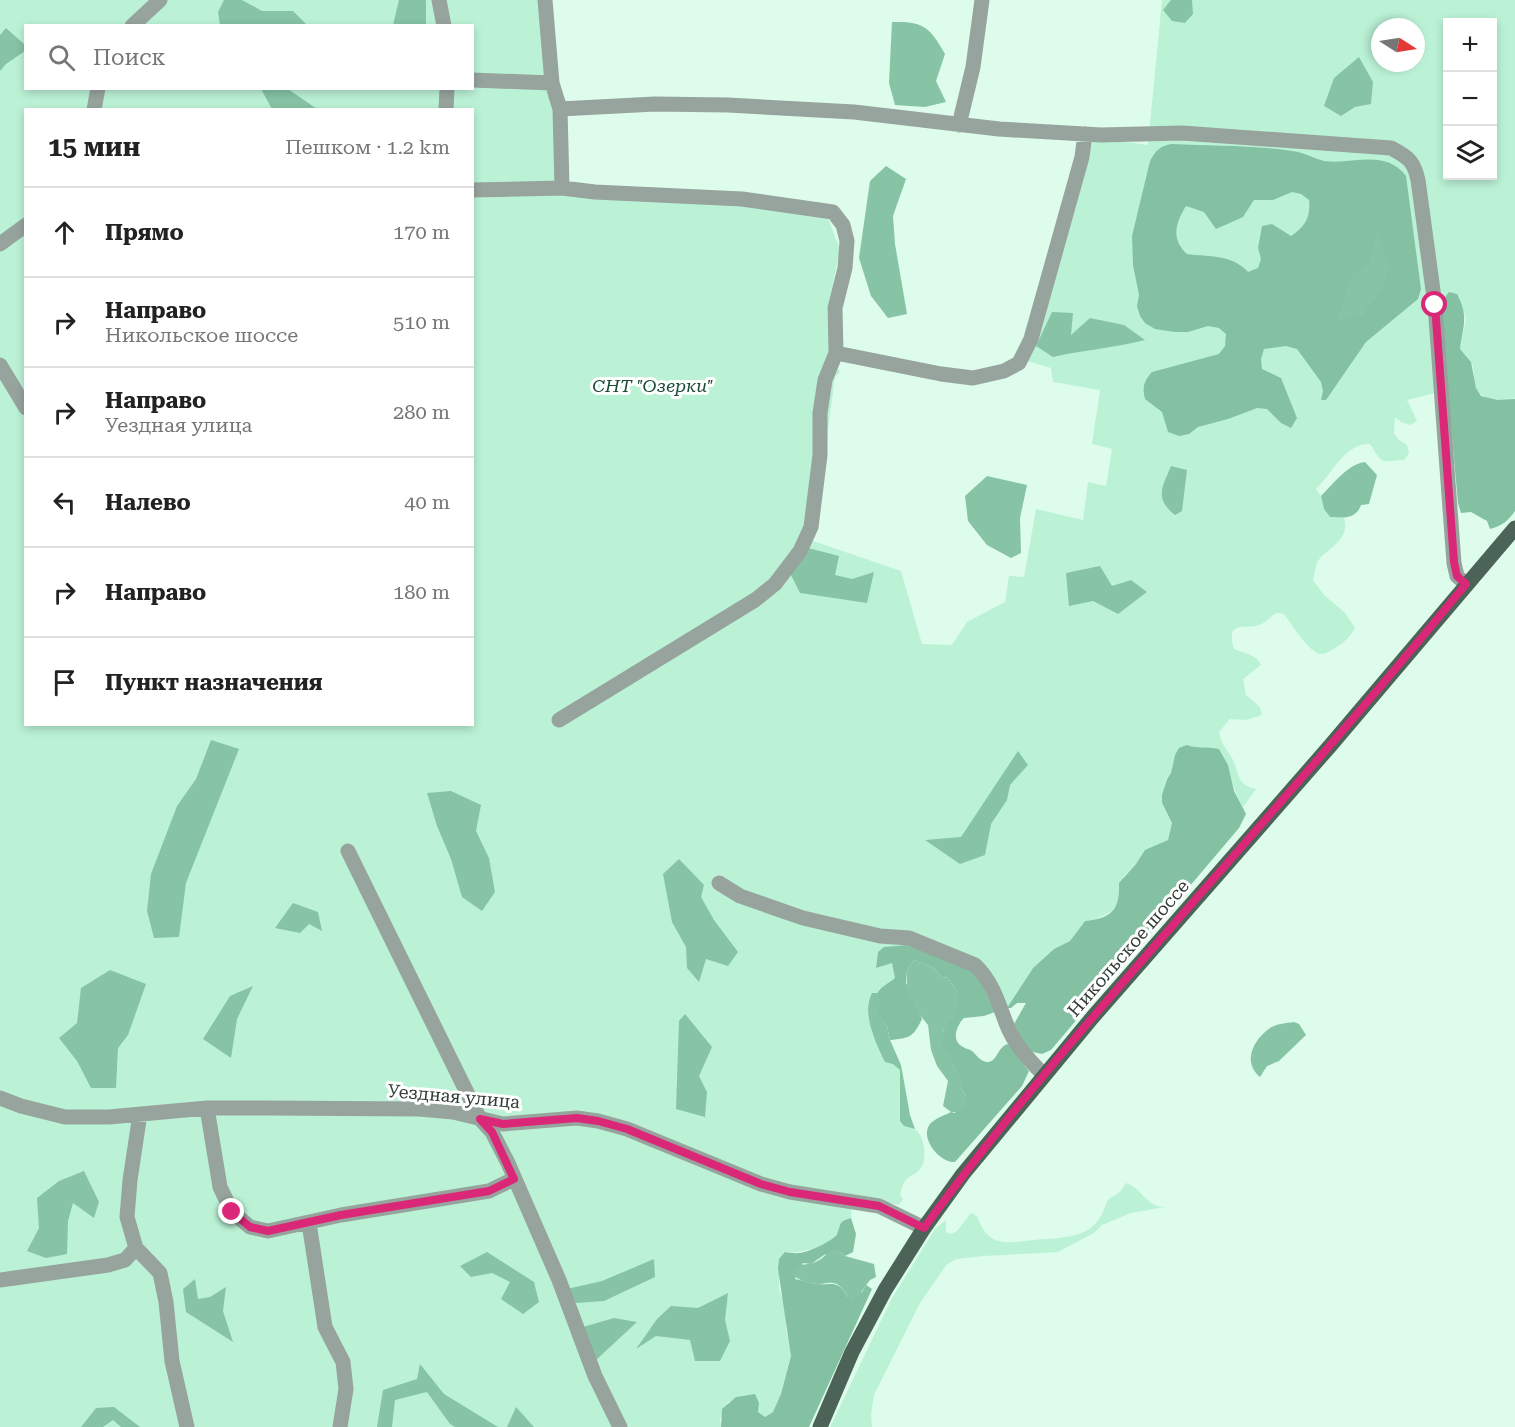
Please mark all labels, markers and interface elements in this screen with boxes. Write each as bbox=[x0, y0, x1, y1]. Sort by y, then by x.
north arrow bbox=[1371, 18, 1425, 72]
map controls bbox=[1443, 18, 1497, 180]
button: + bbox=[1443, 18, 1497, 72]
search box bbox=[24, 24, 474, 90]
icon: search bbox=[45, 41, 78, 74]
text: Поиск bbox=[93, 45, 165, 70]
button: − bbox=[1443, 72, 1497, 126]
button: layers bbox=[1443, 126, 1497, 180]
text: 15 мин bbox=[48, 132, 140, 162]
text: Пешком · 1.2 km bbox=[285, 135, 450, 159]
icon: ahead bbox=[48, 216, 81, 249]
text: Прямо bbox=[105, 220, 184, 245]
text: 170 m bbox=[393, 220, 450, 244]
route start bbox=[1421, 291, 1447, 317]
text: Направо bbox=[105, 298, 206, 323]
icon: right bbox=[48, 306, 81, 339]
text: 510 m bbox=[393, 310, 450, 334]
text: Никольское шоссе bbox=[105, 323, 298, 347]
park label: СНТ "Озерки" bbox=[592, 375, 714, 396]
text: Направо bbox=[105, 388, 206, 413]
icon: right bbox=[48, 396, 81, 429]
text: 280 m bbox=[393, 400, 450, 424]
text: Уездная улица bbox=[105, 413, 252, 437]
icon: left bbox=[48, 486, 81, 519]
text: Налево bbox=[105, 490, 191, 515]
text: 40 m bbox=[404, 490, 450, 514]
icon: right bbox=[48, 576, 81, 609]
text: Направо bbox=[105, 580, 206, 605]
text: 180 m bbox=[393, 580, 450, 604]
icon: arrive bbox=[48, 666, 81, 699]
text: Пункт назначения bbox=[105, 670, 323, 695]
street label: Никольское шоссе bbox=[1063, 875, 1193, 1021]
street label: Уездная улица bbox=[387, 1080, 521, 1112]
route end bbox=[218, 1198, 244, 1224]

